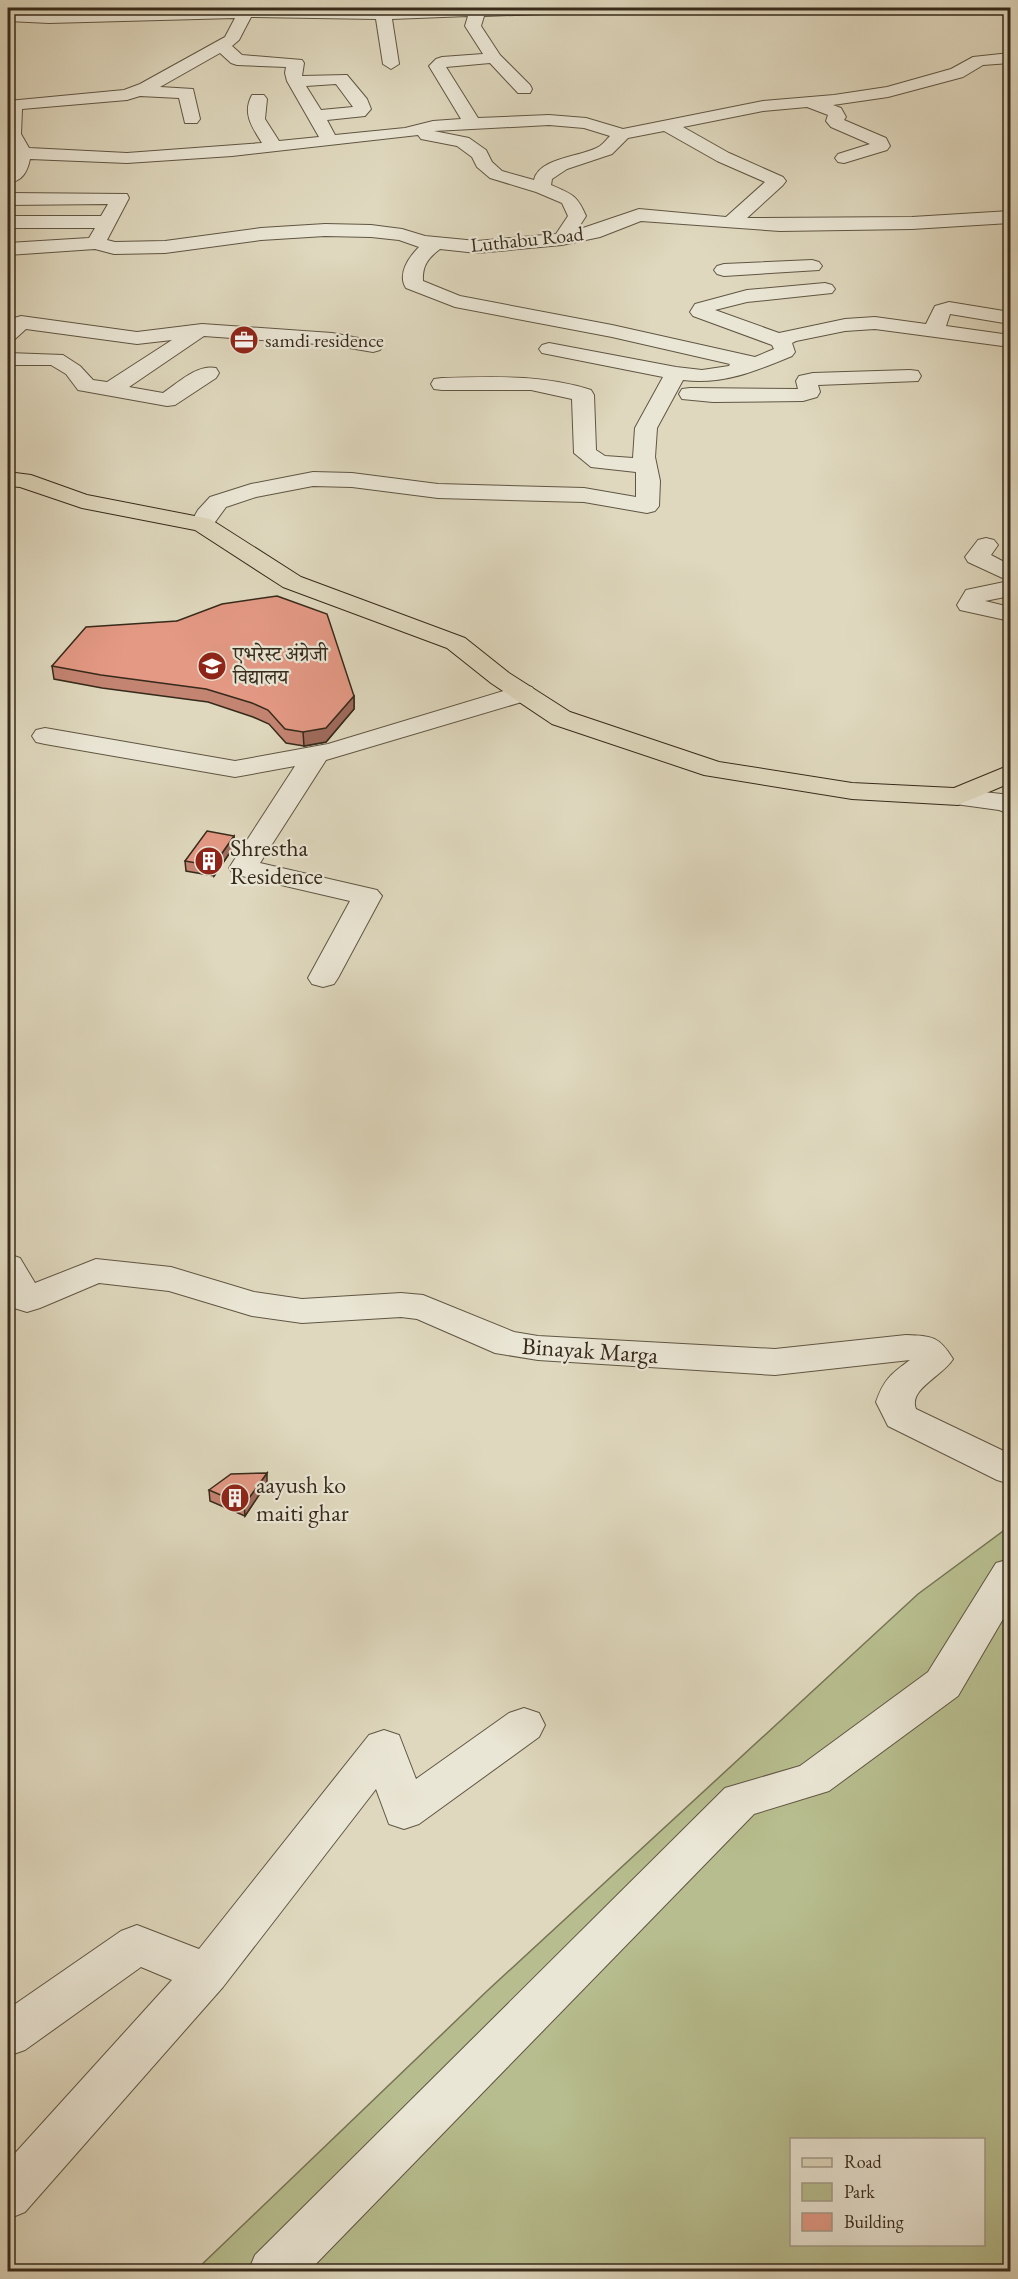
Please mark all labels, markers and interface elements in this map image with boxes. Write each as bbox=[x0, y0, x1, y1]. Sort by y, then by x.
street label: Luthabu Road bbox=[469, 220, 586, 258]
office icon: samdi residence bbox=[228, 324, 260, 356]
place label: samdi residence bbox=[265, 327, 384, 353]
place label: एभरेस्ट अंग्रेजी विद्यालय bbox=[232, 641, 329, 690]
school or university icon: एभरेस्ट अंग्रेजी विद्यालय bbox=[196, 650, 228, 682]
place label: Shrestha Residence bbox=[230, 832, 323, 891]
building icon: Shrestha Residence bbox=[193, 845, 225, 877]
street label: Binayak Marga bbox=[521, 1330, 660, 1370]
place label: aayush ko maiti ghar bbox=[256, 1469, 349, 1528]
building icon: aayush ko maiti ghar bbox=[219, 1482, 251, 1514]
legend bbox=[790, 2138, 985, 2246]
text: Road bbox=[844, 2150, 883, 2173]
text: Park bbox=[844, 2180, 875, 2203]
text: Building bbox=[844, 2210, 904, 2233]

